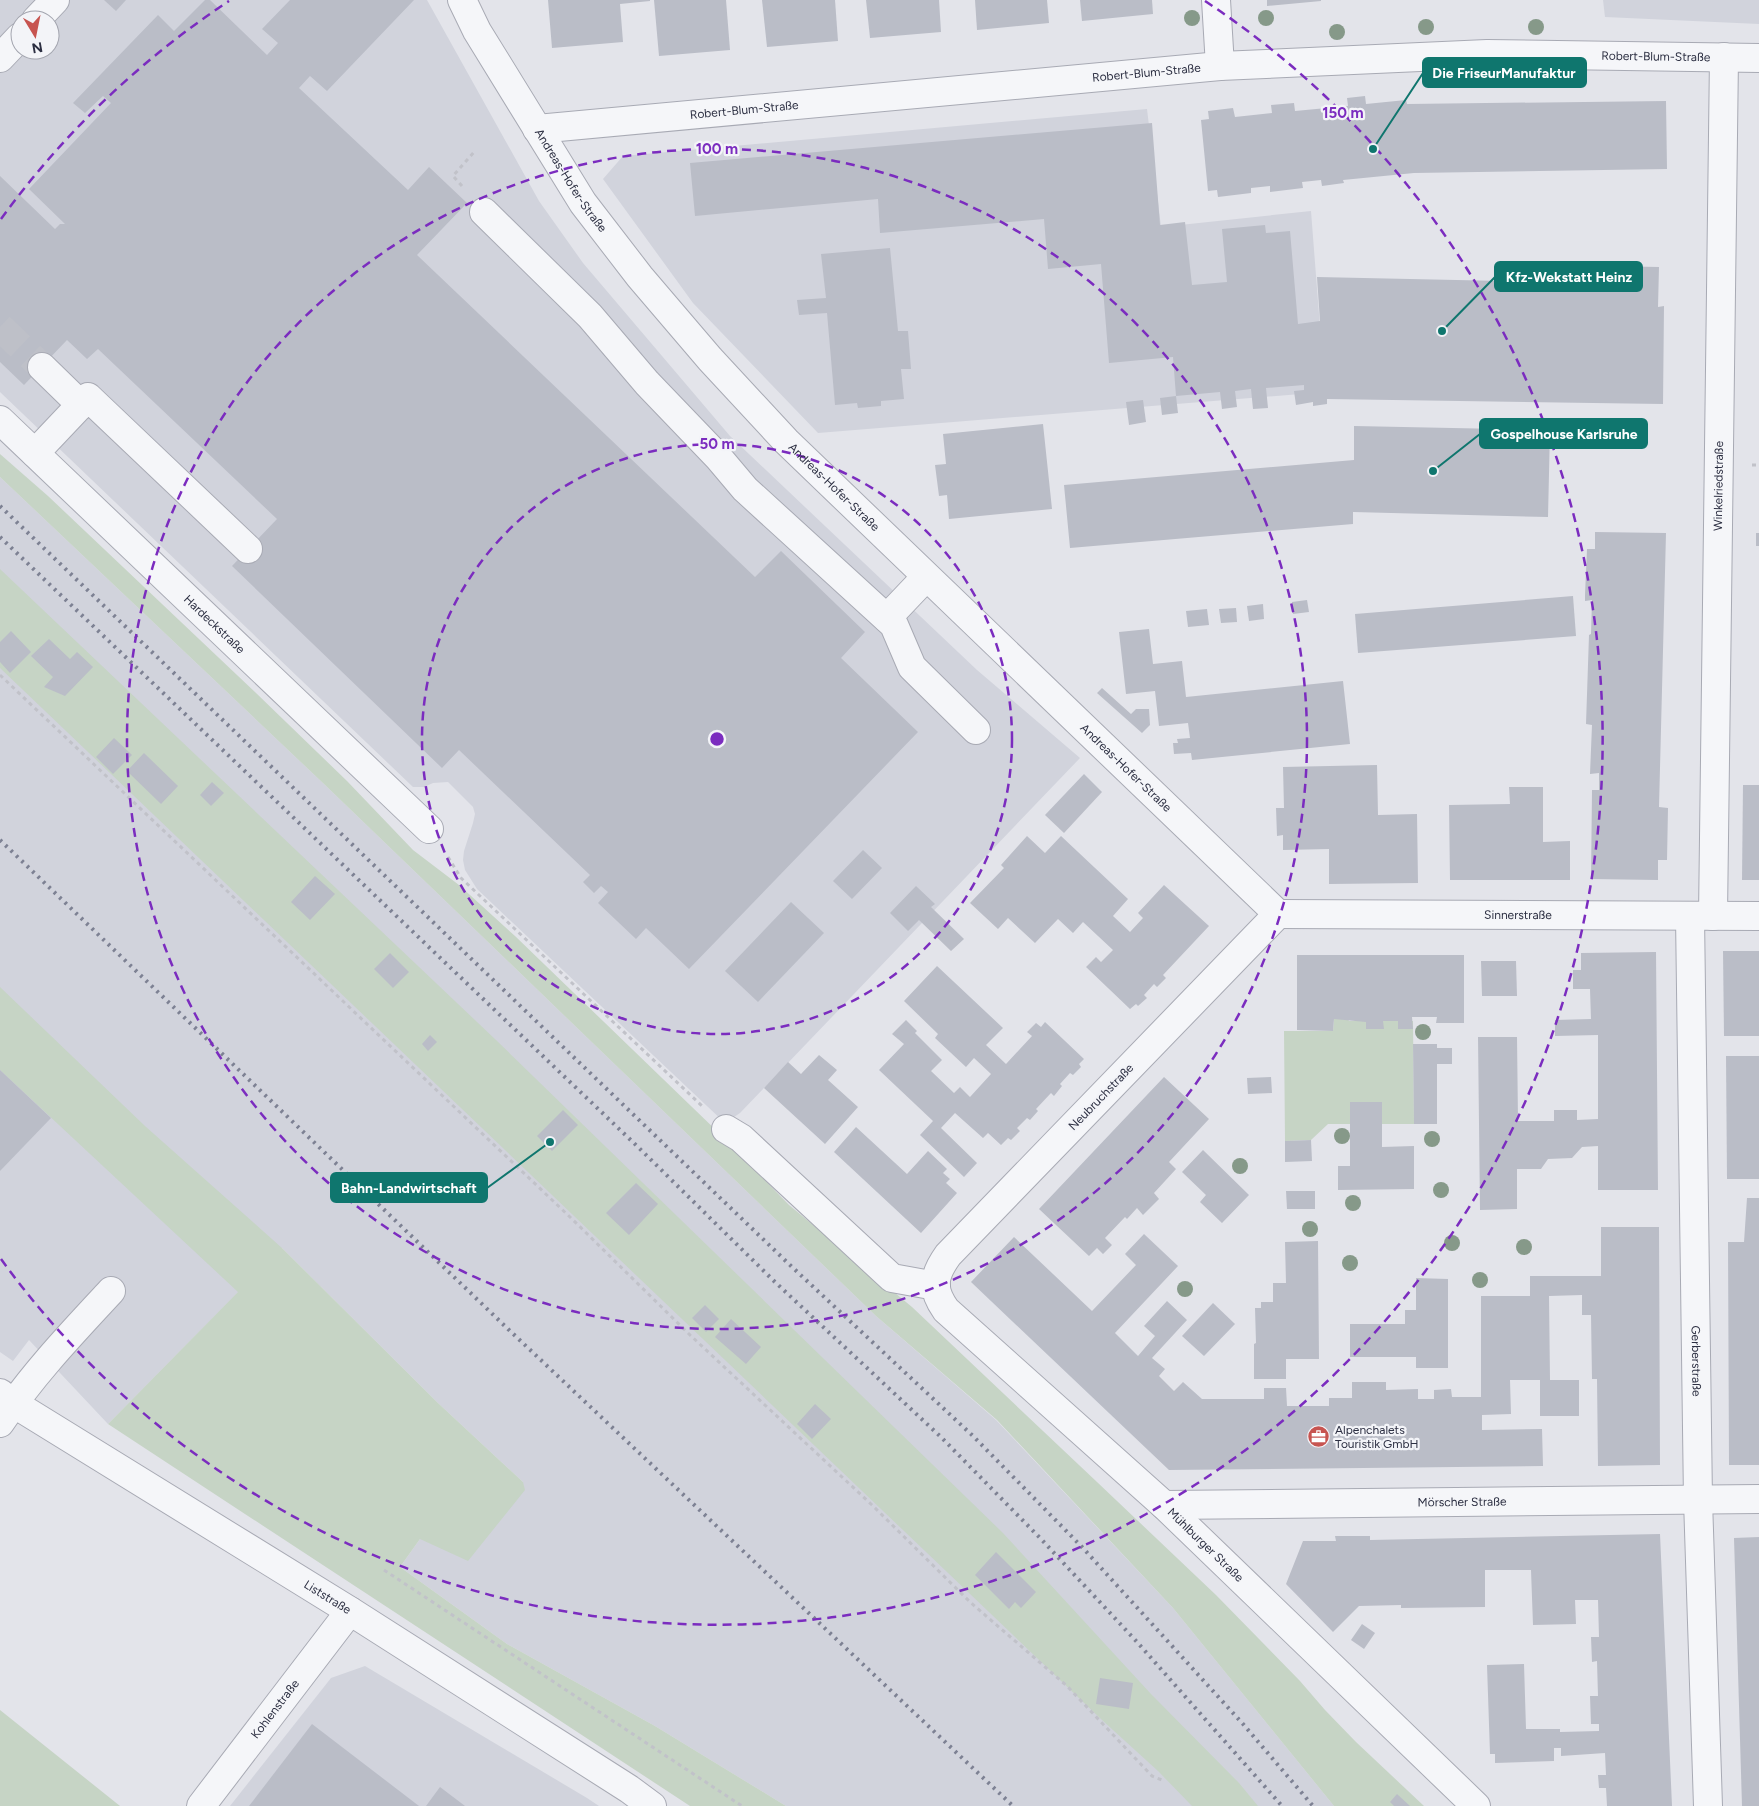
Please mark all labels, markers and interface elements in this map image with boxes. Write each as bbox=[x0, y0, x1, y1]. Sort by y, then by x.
north arrow bbox=[10, 10, 60, 60]
text: N bbox=[30, 38, 44, 57]
street label: Robert-Blum-Straße bbox=[1601, 49, 1711, 64]
callout: Die FriseurManufaktur bbox=[1423, 58, 1586, 87]
street label: Robert-Blum-Straße bbox=[1091, 61, 1202, 85]
text: Die FriseurManufaktur bbox=[1432, 65, 1576, 82]
street label: Robert-Blum-Straße bbox=[689, 98, 800, 122]
text: 150 m bbox=[1322, 104, 1364, 122]
street label: Andreas-Hofer-Straße bbox=[532, 126, 610, 235]
text: 100 m bbox=[696, 140, 738, 158]
callout: Kfz-Wekstatt Heinz bbox=[1495, 262, 1642, 291]
text: Kfz-Wekstatt Heinz bbox=[1506, 269, 1632, 286]
callout: Gospelhouse Karlsruhe bbox=[1480, 419, 1647, 448]
text: Gospelhouse Karlsruhe bbox=[1491, 426, 1638, 443]
text: 50 m bbox=[699, 435, 735, 453]
street label: Andreas-Hofer-Straße bbox=[786, 440, 883, 534]
street label: Winkelriedstraße bbox=[1711, 440, 1726, 531]
street label: Hardeckstraße bbox=[181, 592, 248, 657]
street label: Andreas-Hofer-Straße bbox=[1078, 721, 1175, 815]
centre of rings bbox=[708, 730, 726, 748]
street label: Sinnerstraße bbox=[1484, 908, 1552, 922]
street label: Neubruchstraße bbox=[1066, 1060, 1137, 1133]
callout: Bahn-Landwirtschaft bbox=[331, 1173, 487, 1202]
text: Bahn-Landwirtschaft bbox=[341, 1180, 477, 1197]
street label: Gerberstraße bbox=[1689, 1325, 1704, 1397]
place label: Alpenchalets Touristik GmbH bbox=[1335, 1423, 1418, 1451]
office icon: Alpenchalets Touristik GmbH bbox=[1307, 1425, 1331, 1449]
street label: Mörscher Straße bbox=[1417, 1495, 1507, 1509]
street label: Mühlburger Straße bbox=[1165, 1505, 1247, 1585]
street label: Liststraße bbox=[301, 1577, 354, 1617]
street label: Kohlenstraße bbox=[248, 1676, 302, 1741]

